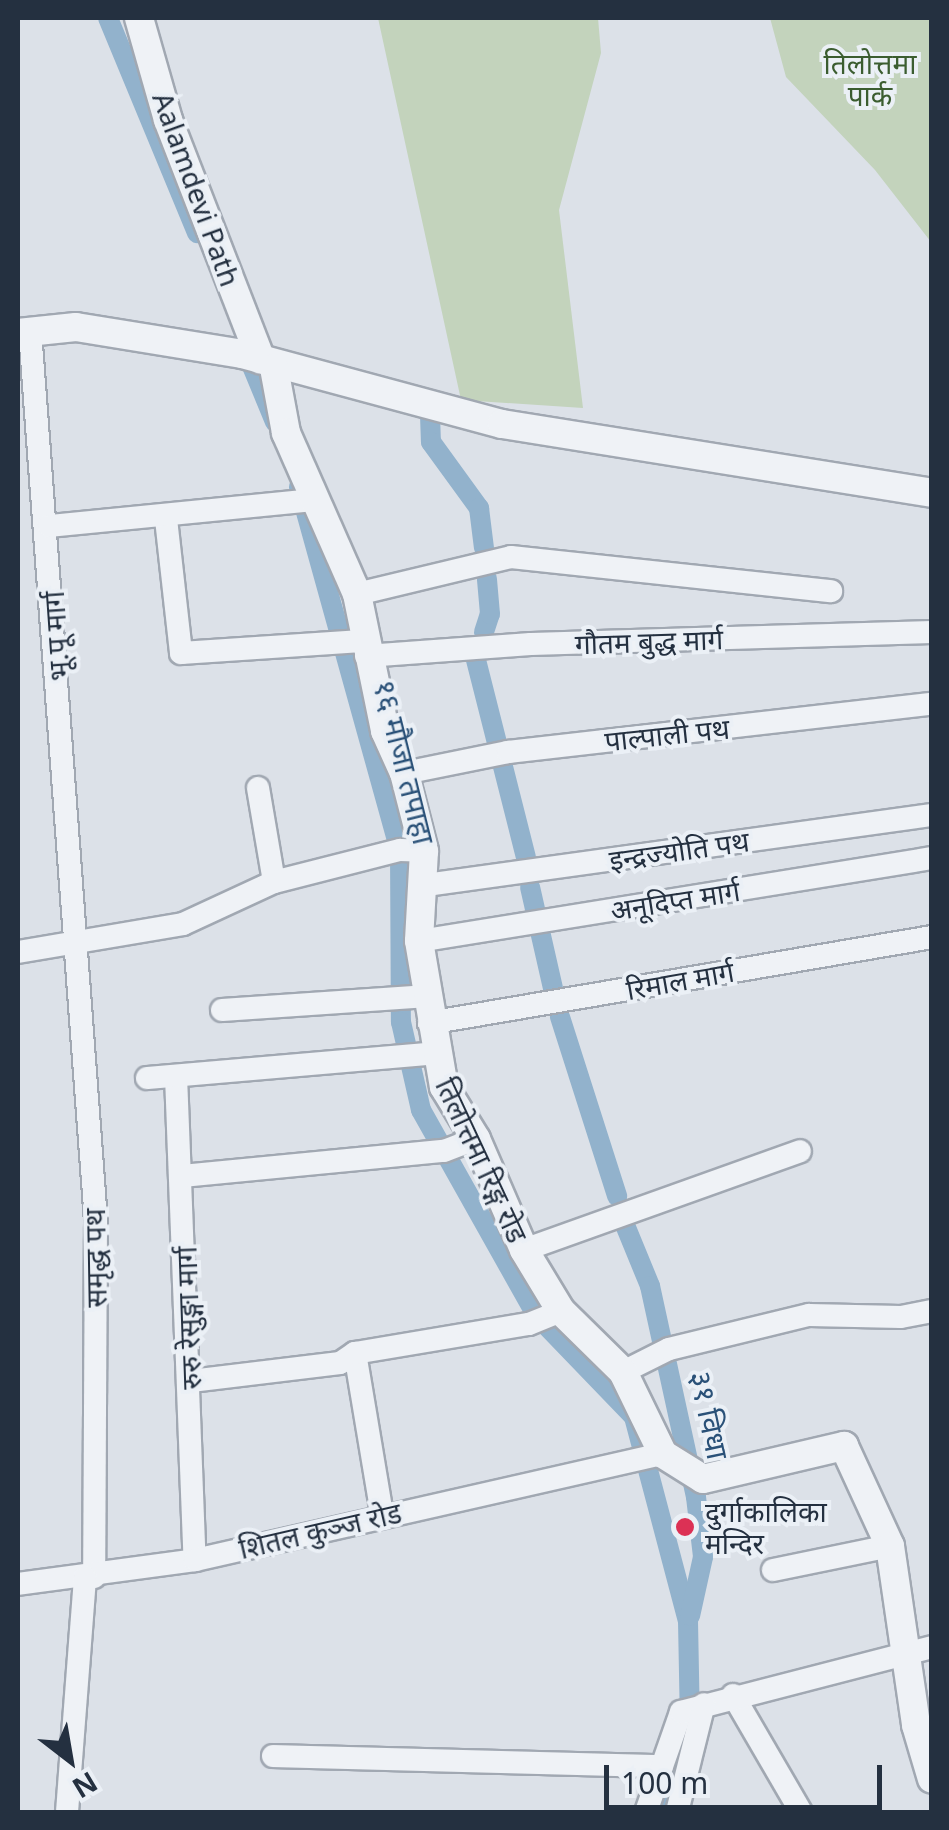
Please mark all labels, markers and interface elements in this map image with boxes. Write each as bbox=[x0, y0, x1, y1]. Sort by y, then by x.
park label: तिलोत्तमा पार्क bbox=[824, 46, 916, 112]
street label: Aalamdevi Path bbox=[146, 87, 248, 291]
street label: भू.पू मार्ग bbox=[36, 590, 76, 682]
street label: गौतम बुद्ध मार्ग bbox=[574, 622, 724, 660]
water label: १६ मौजा तपाहा bbox=[366, 676, 442, 848]
street label: पाल्पाली पथ bbox=[603, 711, 731, 757]
street label: इन्द्रज्योति पथ bbox=[607, 824, 751, 876]
street label: अनूदिप्त मार्ग bbox=[608, 873, 742, 927]
street label: रिमाल मार्ग bbox=[624, 954, 736, 1006]
street label: तिलोत्तमा रिङ्ग रोड bbox=[429, 1072, 535, 1248]
street label: समृद्ध पथ bbox=[77, 1208, 113, 1308]
street label: रुरु रेसुङ्गा मार्ग bbox=[169, 1246, 207, 1390]
water label: ३१ विधा bbox=[682, 1367, 736, 1463]
place label: दुर्गाकालिका मन्दिर bbox=[705, 1494, 827, 1560]
street label: शितल कुञ्ज रोड bbox=[235, 1495, 405, 1565]
marker: दुर्गाकालिका मन्दिर bbox=[674, 1516, 696, 1538]
north arrow bbox=[20, 1710, 120, 1810]
scale bar bbox=[609, 1745, 886, 1807]
text: 100 m bbox=[621, 1762, 708, 1803]
text: N bbox=[66, 1764, 105, 1808]

